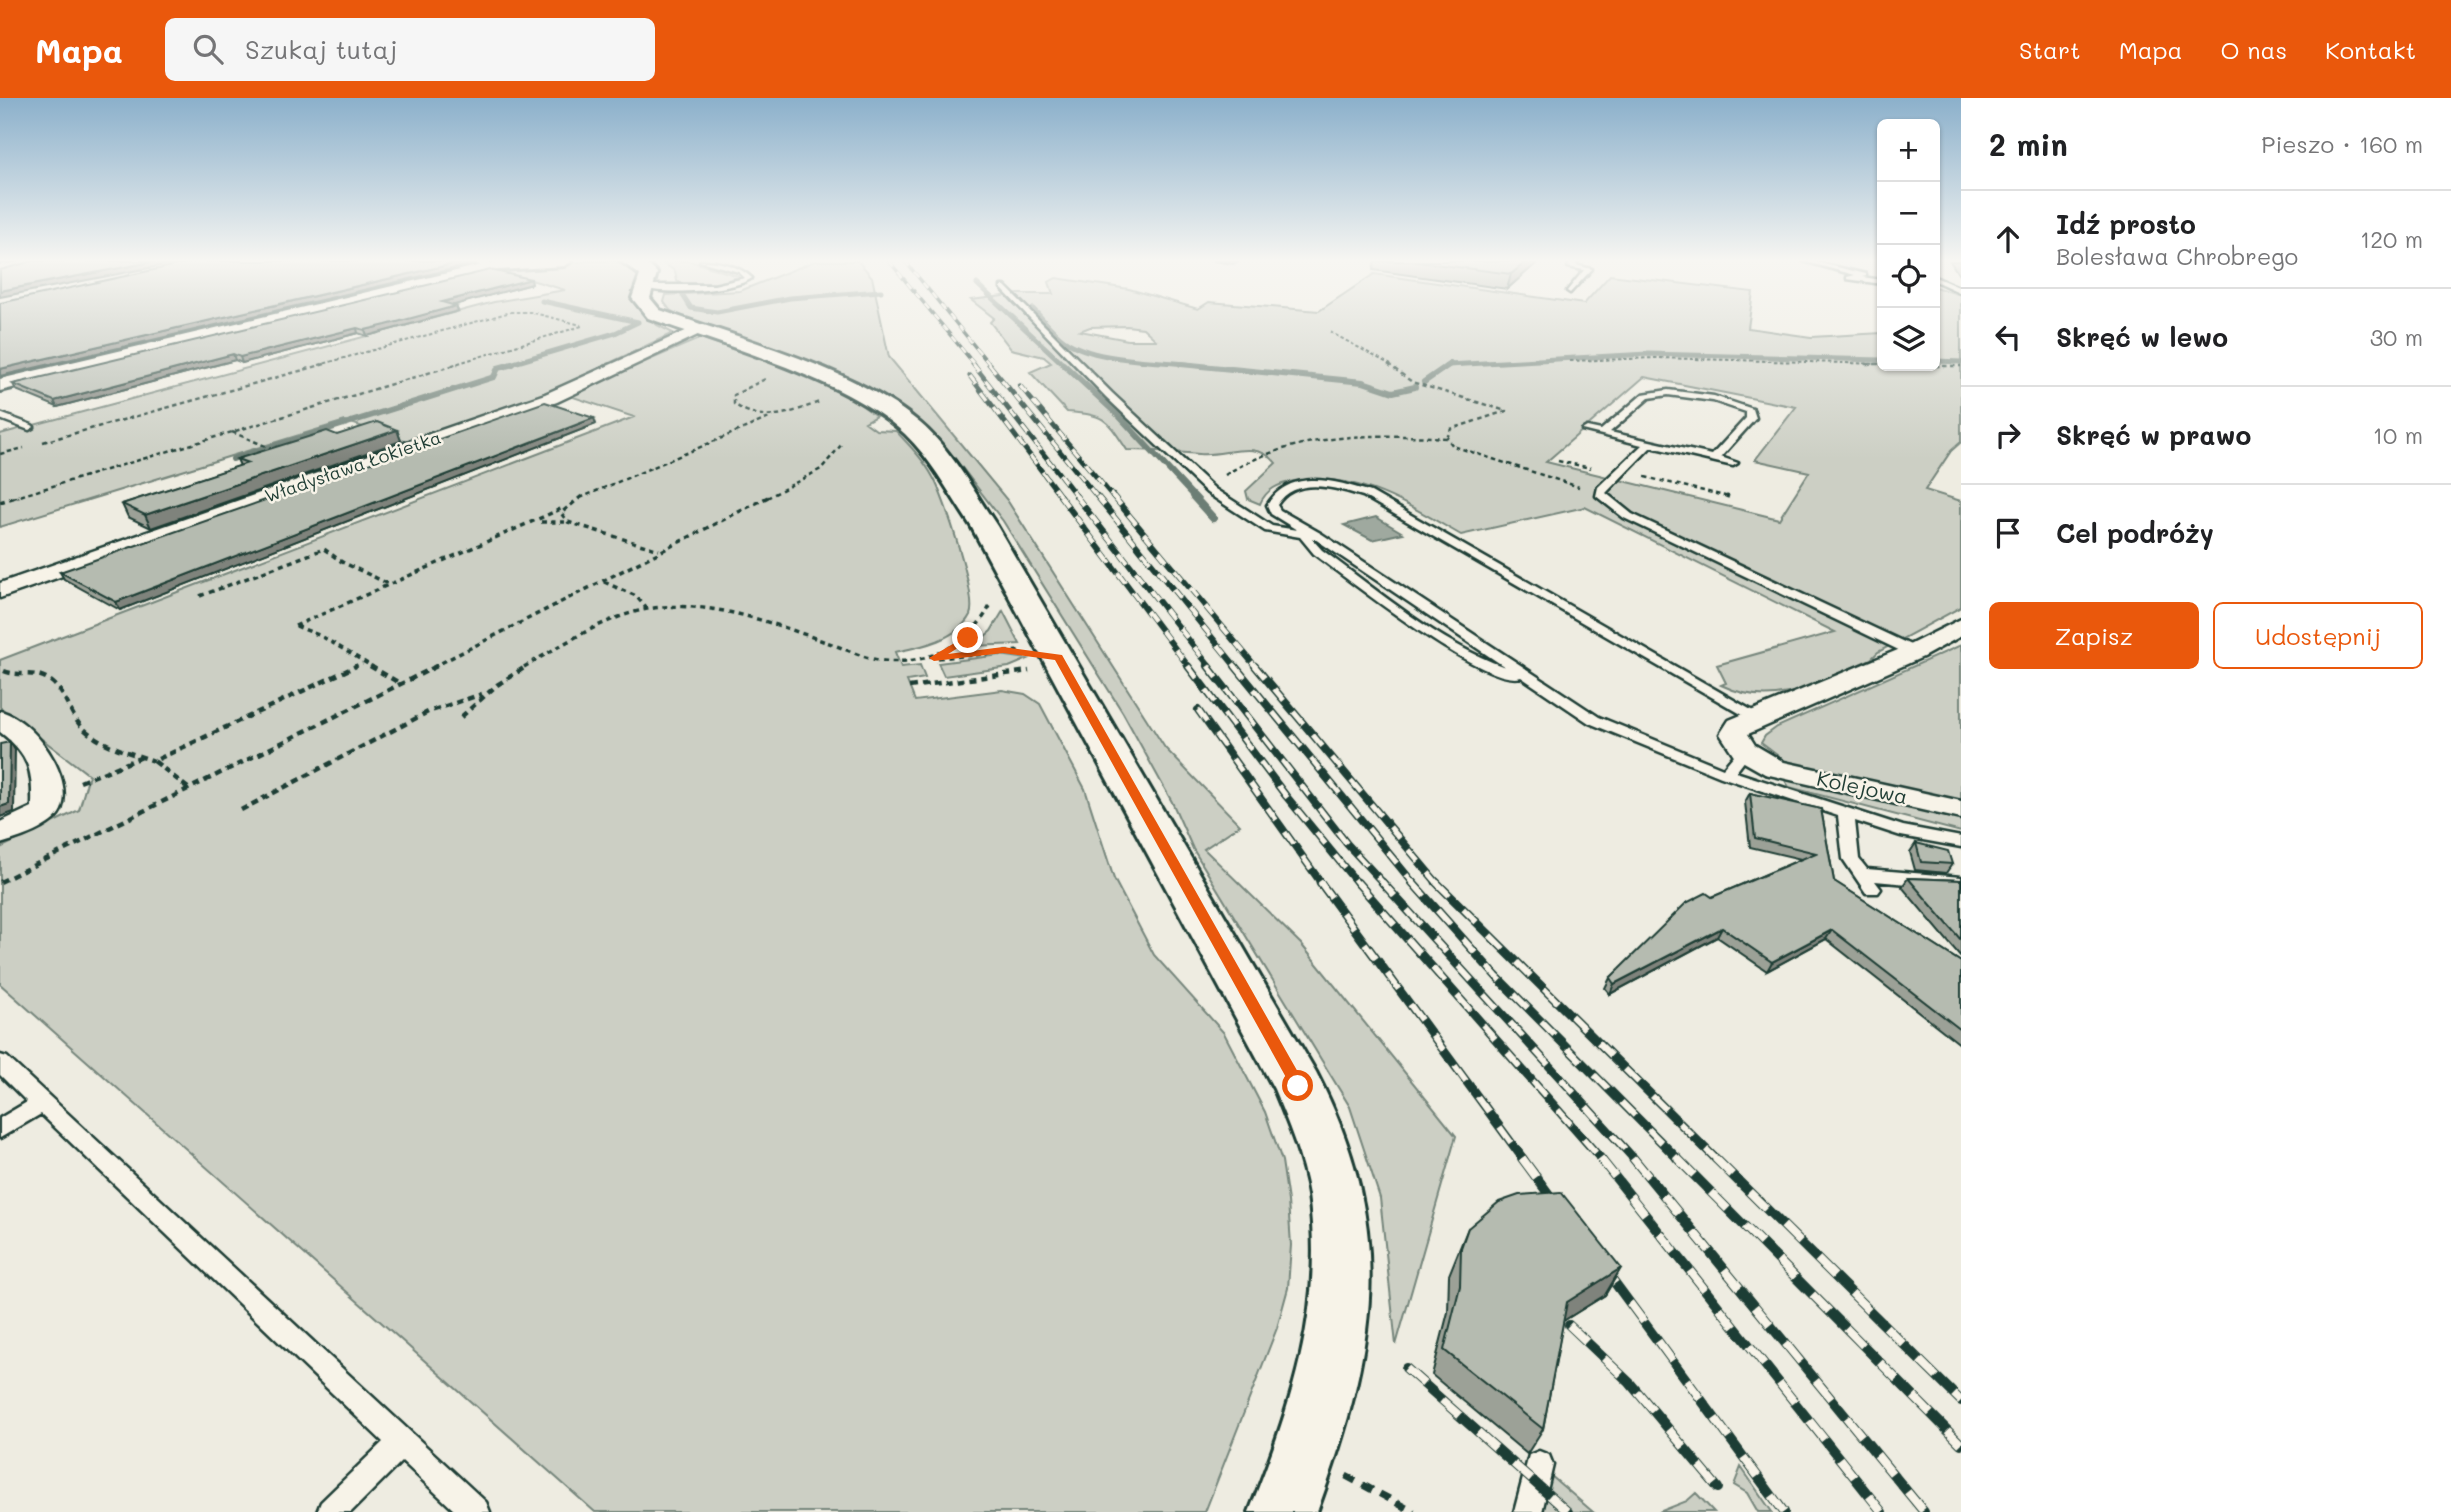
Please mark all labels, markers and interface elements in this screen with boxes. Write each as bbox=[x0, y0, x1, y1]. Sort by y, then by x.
search box bbox=[165, 18, 655, 81]
text: Mapa bbox=[35, 28, 123, 71]
icon: search bbox=[189, 30, 227, 68]
text: Szukaj tutaj bbox=[245, 32, 397, 66]
text: Start bbox=[2019, 34, 2081, 65]
text: Mapa bbox=[2119, 34, 2182, 65]
text: O nas bbox=[2220, 34, 2287, 65]
text: Kontakt bbox=[2325, 34, 2416, 65]
map controls bbox=[1877, 119, 1940, 371]
button: + bbox=[1877, 119, 1940, 182]
text: 2 min bbox=[1989, 124, 2068, 164]
text: Pieszo · 160 m bbox=[2261, 129, 2423, 159]
button: − bbox=[1877, 182, 1940, 245]
text: Idź prosto bbox=[2056, 207, 2196, 241]
icon: ahead bbox=[1989, 220, 2027, 258]
text: 120 m bbox=[2360, 224, 2423, 254]
text: Bolesława Chrobrego bbox=[2056, 241, 2298, 271]
button: locate bbox=[1877, 245, 1940, 308]
button: layers bbox=[1877, 308, 1940, 371]
icon: left bbox=[1989, 318, 2027, 356]
text: Skręć w lewo bbox=[2056, 320, 2228, 354]
text: 30 m bbox=[2370, 322, 2423, 352]
icon: right bbox=[1989, 416, 2027, 454]
text: Skręć w prawo bbox=[2056, 418, 2251, 452]
text: 10 m bbox=[2373, 420, 2423, 450]
street label: Władysława Łokietka bbox=[261, 425, 444, 508]
icon: arrive bbox=[1989, 514, 2027, 552]
text: Cel podróży bbox=[2056, 516, 2214, 550]
button: Zapisz bbox=[1989, 602, 2199, 669]
button: Udostępnij bbox=[2213, 602, 2423, 669]
route end bbox=[952, 622, 983, 653]
street label: Kolejowa bbox=[1814, 764, 1910, 809]
route start bbox=[1282, 1070, 1313, 1101]

